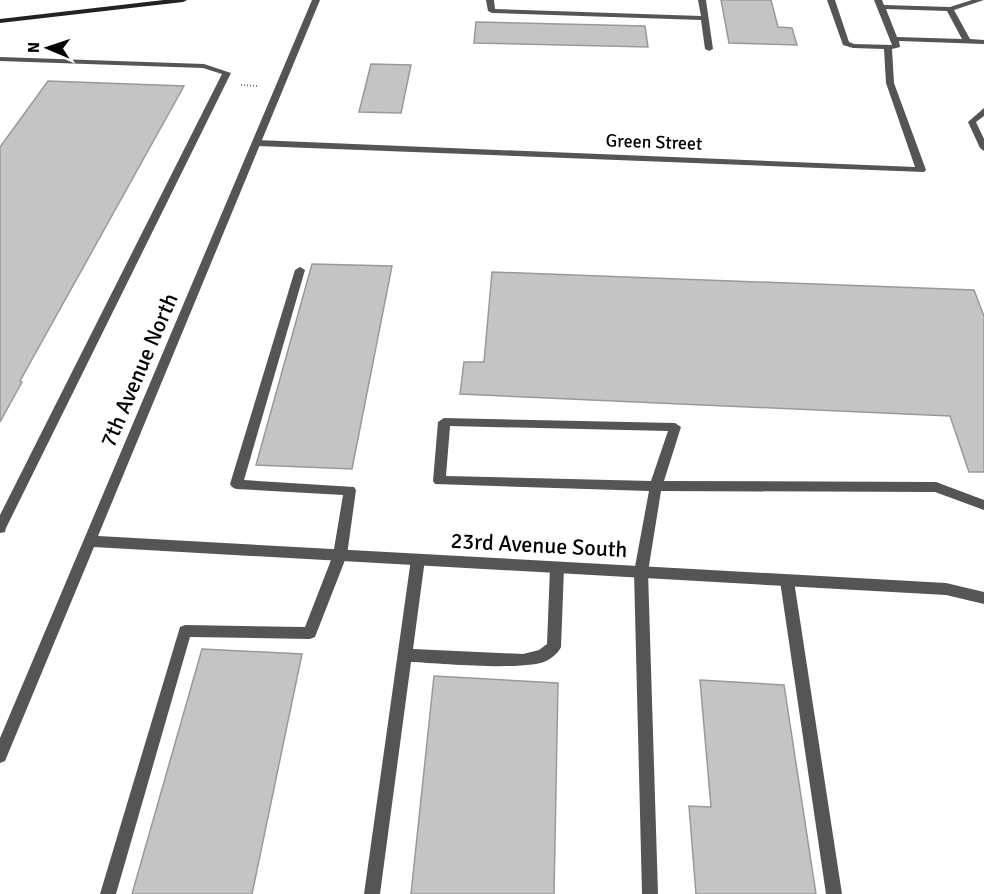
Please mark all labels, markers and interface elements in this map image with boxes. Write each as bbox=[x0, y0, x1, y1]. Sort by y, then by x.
north arrow bbox=[18, 18, 78, 78]
text: N bbox=[24, 42, 44, 53]
street label: Green Street bbox=[605, 129, 703, 155]
street label: 7th Avenue North bbox=[94, 289, 184, 451]
street label: 23rd Avenue South bbox=[450, 527, 628, 563]

